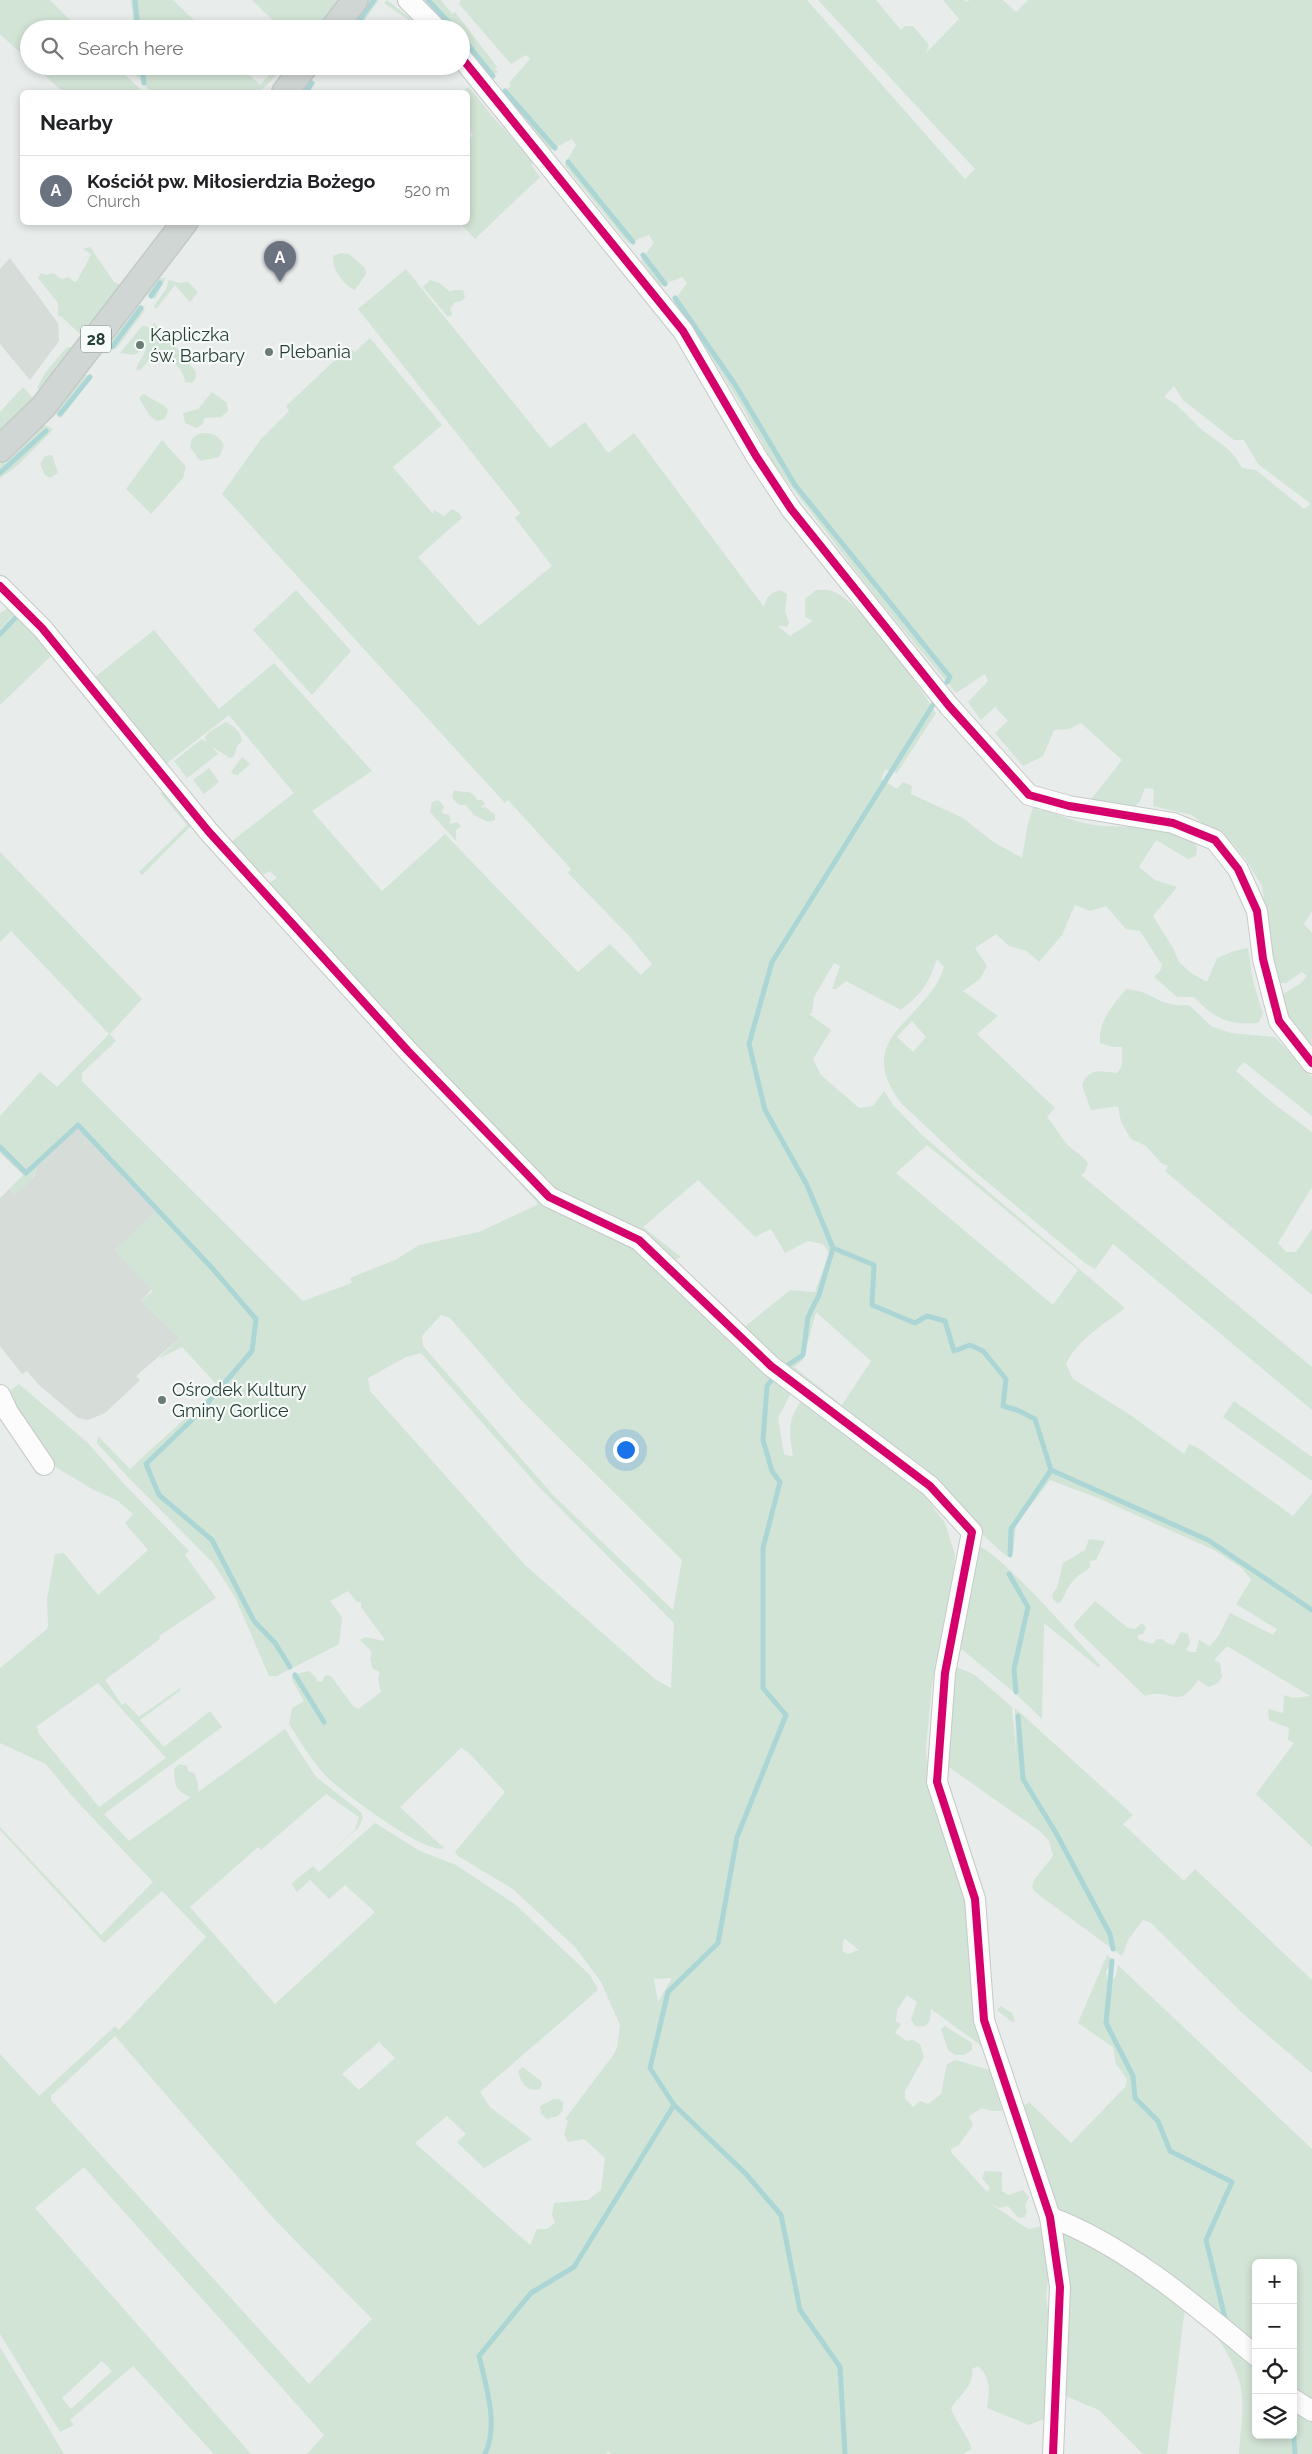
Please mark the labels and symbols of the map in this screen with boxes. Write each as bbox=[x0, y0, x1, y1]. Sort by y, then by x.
pin: A bbox=[264, 241, 296, 282]
place label: Kapliczka św. Barbary bbox=[150, 324, 245, 366]
road number: 28 bbox=[81, 326, 111, 352]
marker: Kapliczka św. Barbary bbox=[134, 339, 146, 351]
place label: Plebania bbox=[279, 341, 351, 362]
marker: Plebania bbox=[263, 346, 275, 358]
place label: Ośrodek Kultury Gminy Gorlice bbox=[172, 1379, 307, 1421]
marker: Ośrodek Kultury Gminy Gorlice bbox=[156, 1394, 168, 1406]
your location bbox=[613, 1437, 639, 1463]

